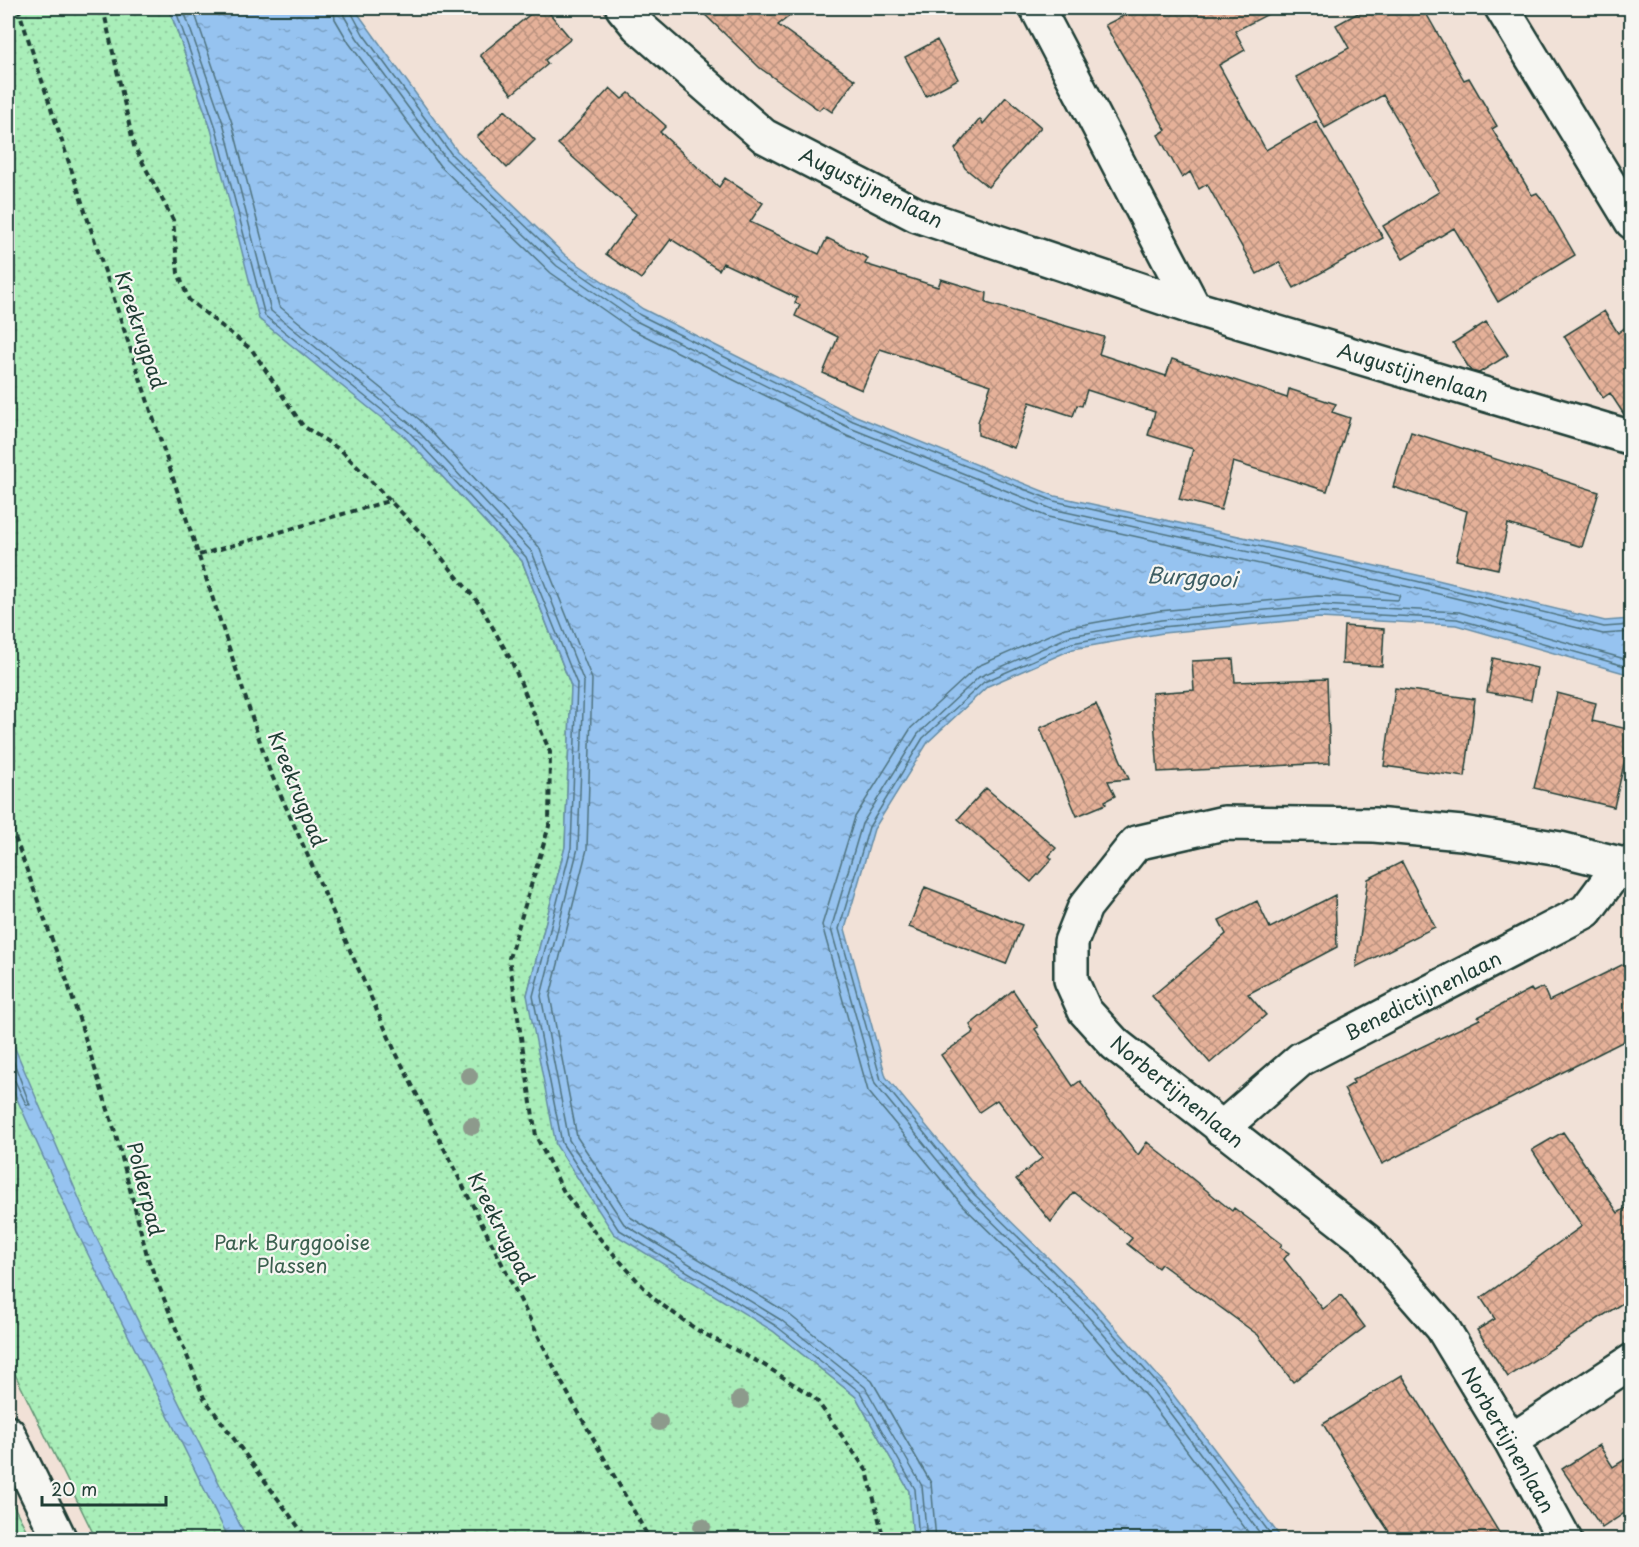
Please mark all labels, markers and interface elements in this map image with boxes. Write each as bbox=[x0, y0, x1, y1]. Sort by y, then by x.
street label: Augustijnenlaan bbox=[794, 139, 948, 235]
street label: Kreekrugpad bbox=[108, 267, 174, 392]
street label: Augustijnenlaan bbox=[1334, 335, 1493, 409]
water label: Burggooi bbox=[1146, 558, 1241, 594]
street label: Kreekrugpad bbox=[261, 726, 335, 851]
street label: Benedictijnenlaan bbox=[1339, 943, 1506, 1048]
street label: Norbertijnenlaan bbox=[1104, 1028, 1251, 1155]
street label: Polderpad bbox=[120, 1139, 172, 1239]
street label: Kreekrugpad bbox=[461, 1166, 543, 1289]
park label: Park Burggooise Plassen bbox=[214, 1227, 370, 1280]
street label: Norbertijnenlaan bbox=[1455, 1361, 1563, 1518]
scale bar bbox=[42, 1469, 166, 1507]
text: 20 m bbox=[51, 1475, 97, 1502]

